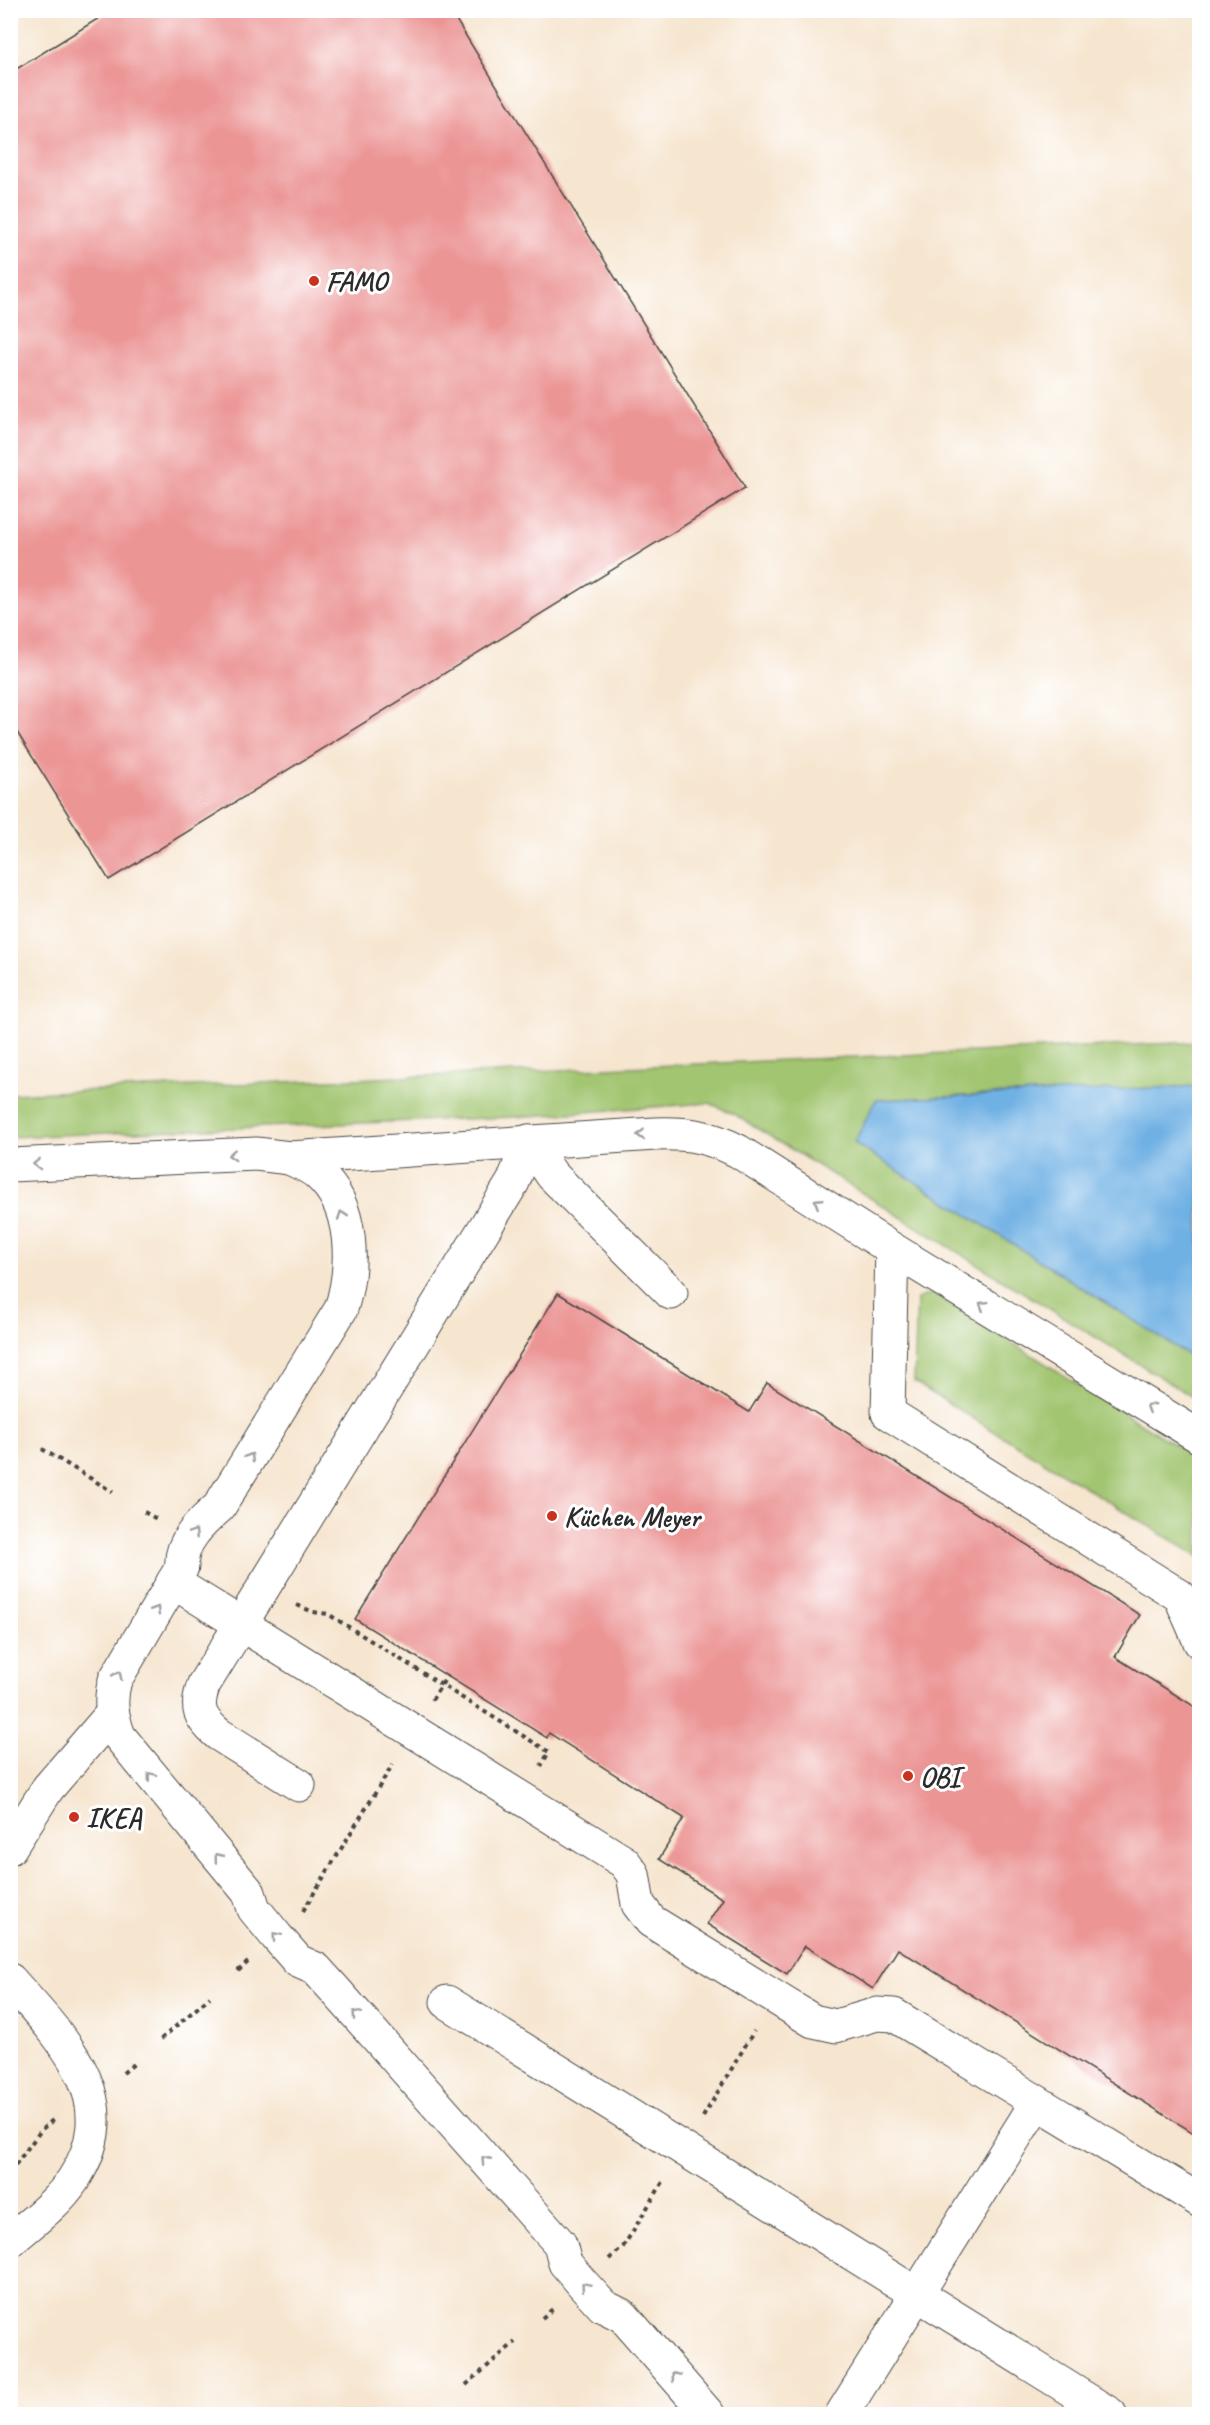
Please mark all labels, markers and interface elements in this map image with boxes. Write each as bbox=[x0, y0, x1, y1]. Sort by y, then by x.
place label: FAMO bbox=[326, 264, 390, 299]
marker: FAMO bbox=[307, 274, 321, 288]
one-way arrow bbox=[637, 1128, 646, 1141]
one-way arrow bbox=[227, 1148, 236, 1161]
one-way arrow bbox=[32, 1157, 41, 1170]
one-way arrow bbox=[814, 1197, 824, 1209]
one-way arrow bbox=[337, 1210, 350, 1221]
one-way arrow bbox=[979, 1300, 989, 1312]
one-way arrow bbox=[1146, 1402, 1156, 1414]
one-way arrow bbox=[243, 1453, 255, 1463]
place label: Küchen Meyer bbox=[564, 1499, 702, 1534]
marker: Küchen Meyer bbox=[545, 1509, 559, 1523]
one-way arrow bbox=[187, 1529, 198, 1540]
one-way arrow bbox=[148, 1606, 160, 1616]
one-way arrow bbox=[111, 1670, 123, 1681]
place label: OBI bbox=[920, 1759, 966, 1794]
marker: OBI bbox=[901, 1769, 915, 1783]
one-way arrow bbox=[147, 1772, 158, 1783]
place label: IKEA bbox=[86, 1800, 143, 1835]
marker: IKEA bbox=[67, 1810, 81, 1824]
one-way arrow bbox=[215, 1853, 226, 1864]
one-way arrow bbox=[272, 1932, 283, 1943]
one-way arrow bbox=[352, 2010, 363, 2021]
one-way arrow bbox=[481, 2156, 492, 2167]
one-way arrow bbox=[581, 2282, 592, 2293]
one-way arrow bbox=[672, 2372, 683, 2383]

